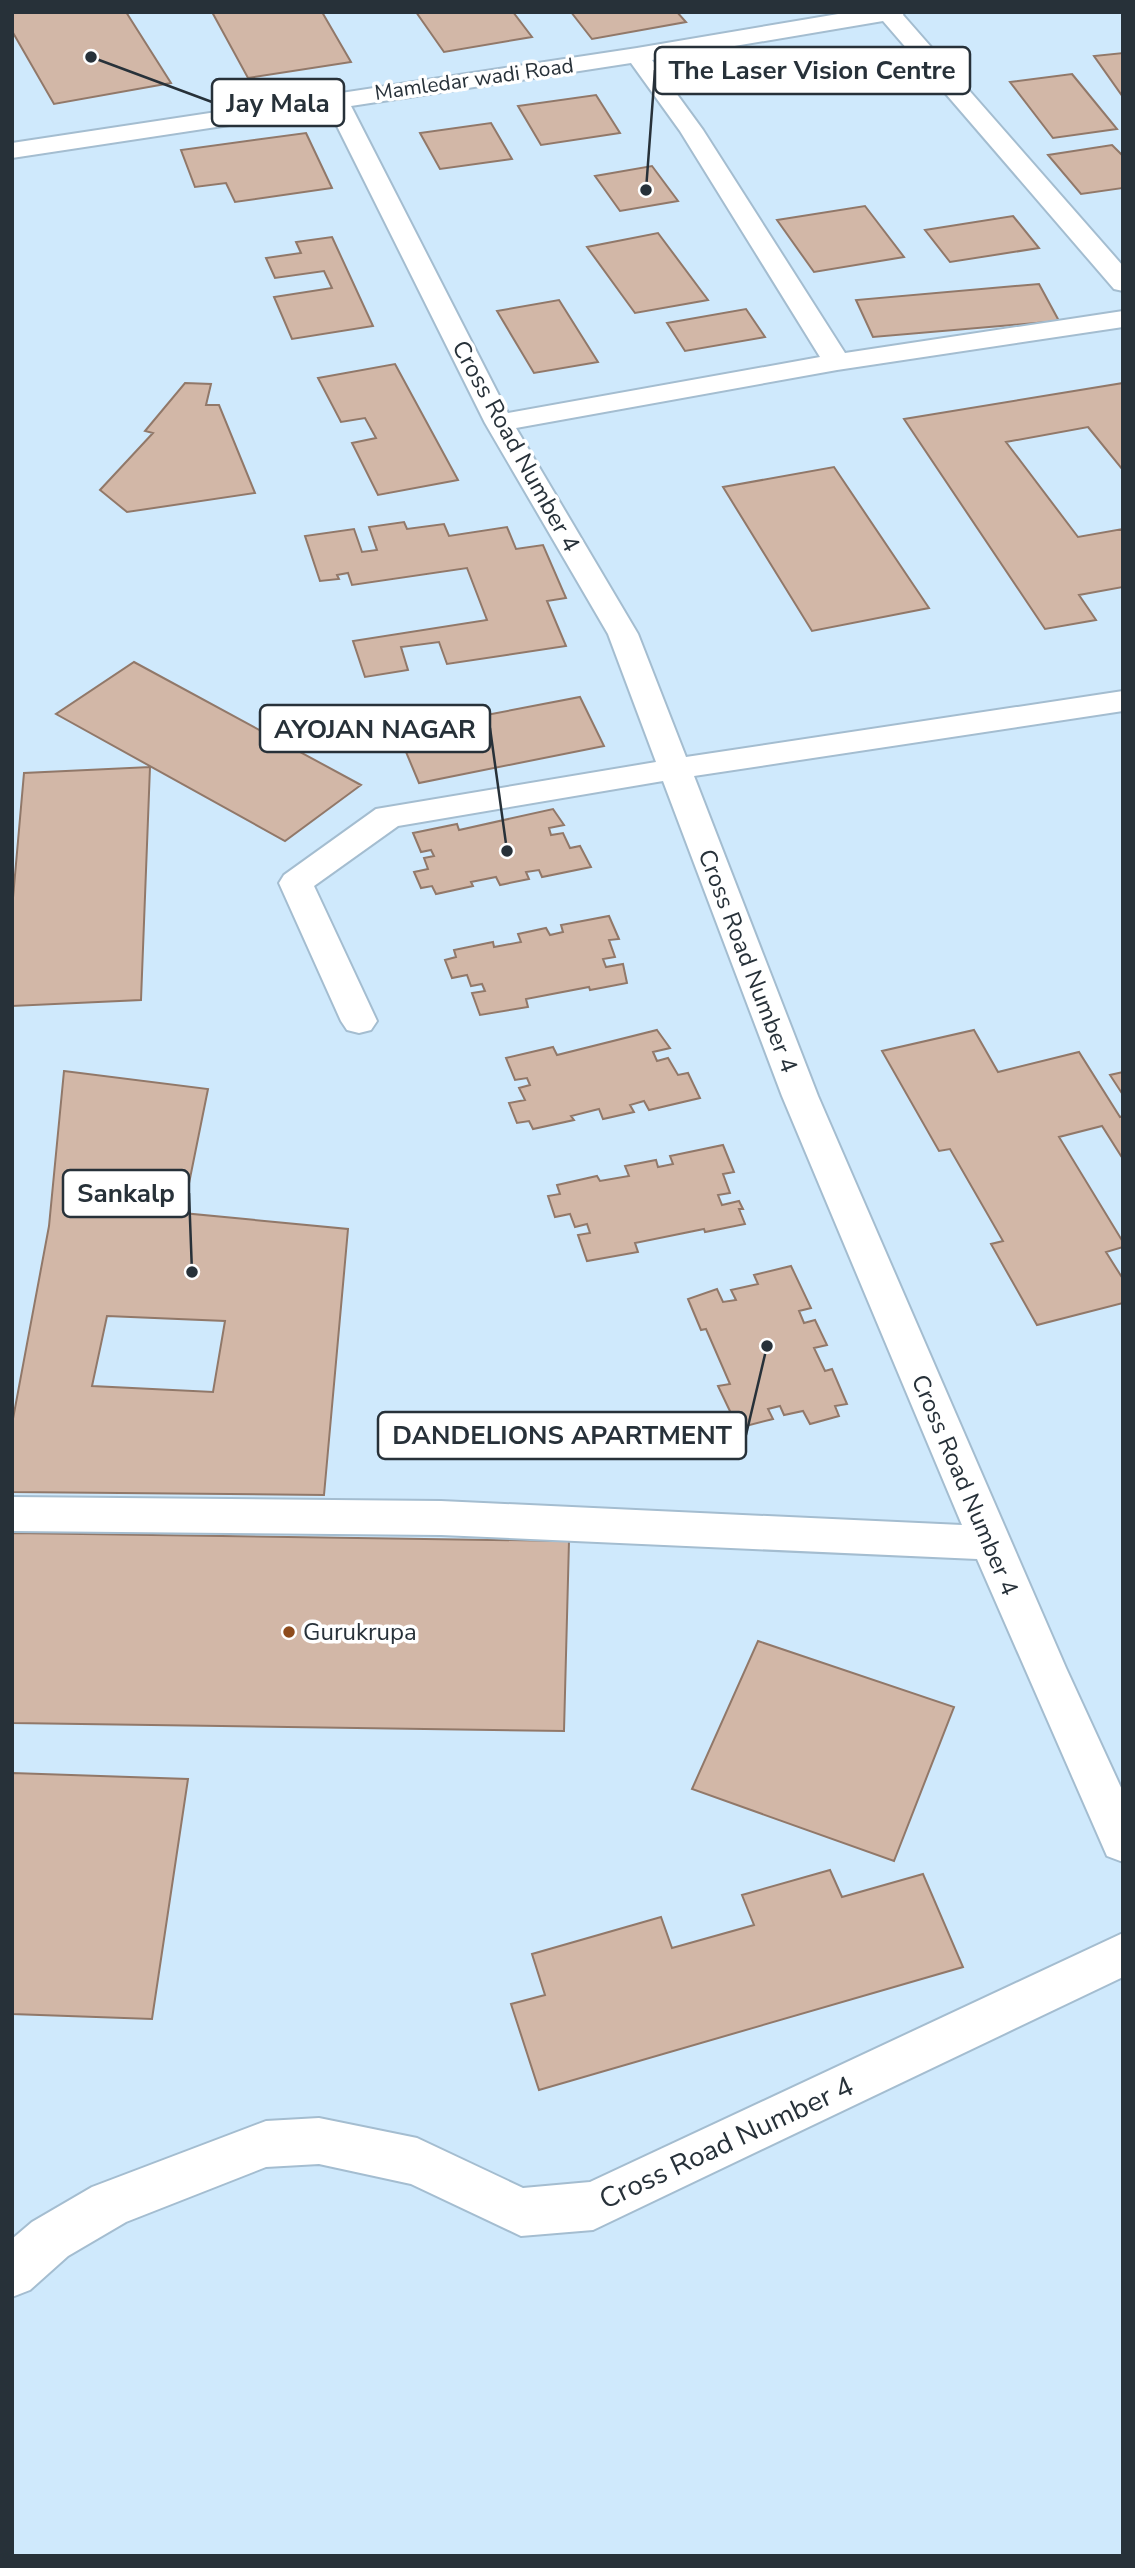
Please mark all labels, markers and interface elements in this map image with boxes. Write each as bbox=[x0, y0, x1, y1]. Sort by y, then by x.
callout: The Laser Vision Centre bbox=[655, 47, 970, 94]
street label: Mamledar wadi Road bbox=[373, 51, 575, 107]
text: The Laser Vision Centre bbox=[668, 53, 956, 88]
callout: Jay Mala bbox=[212, 79, 344, 126]
text: Jay Mala bbox=[225, 86, 330, 121]
street label: Cross Road Number 4 bbox=[445, 335, 587, 557]
callout: AYOJAN NAGAR bbox=[260, 705, 490, 752]
text: AYOJAN NAGAR bbox=[274, 712, 476, 747]
street label: Cross Road Number 4 bbox=[691, 845, 805, 1077]
callout: Sankalp bbox=[63, 1170, 189, 1217]
text: Sankalp bbox=[77, 1176, 175, 1211]
street label: Cross Road Number 4 bbox=[904, 1370, 1026, 1600]
callout: DANDELIONS APARTMENT bbox=[378, 1412, 746, 1459]
text: DANDELIONS APARTMENT bbox=[392, 1418, 733, 1453]
place label: Gurukrupa bbox=[303, 1616, 417, 1648]
marker: Gurukrupa bbox=[281, 1624, 297, 1640]
street label: Cross Road Number 4 bbox=[593, 2067, 860, 2219]

